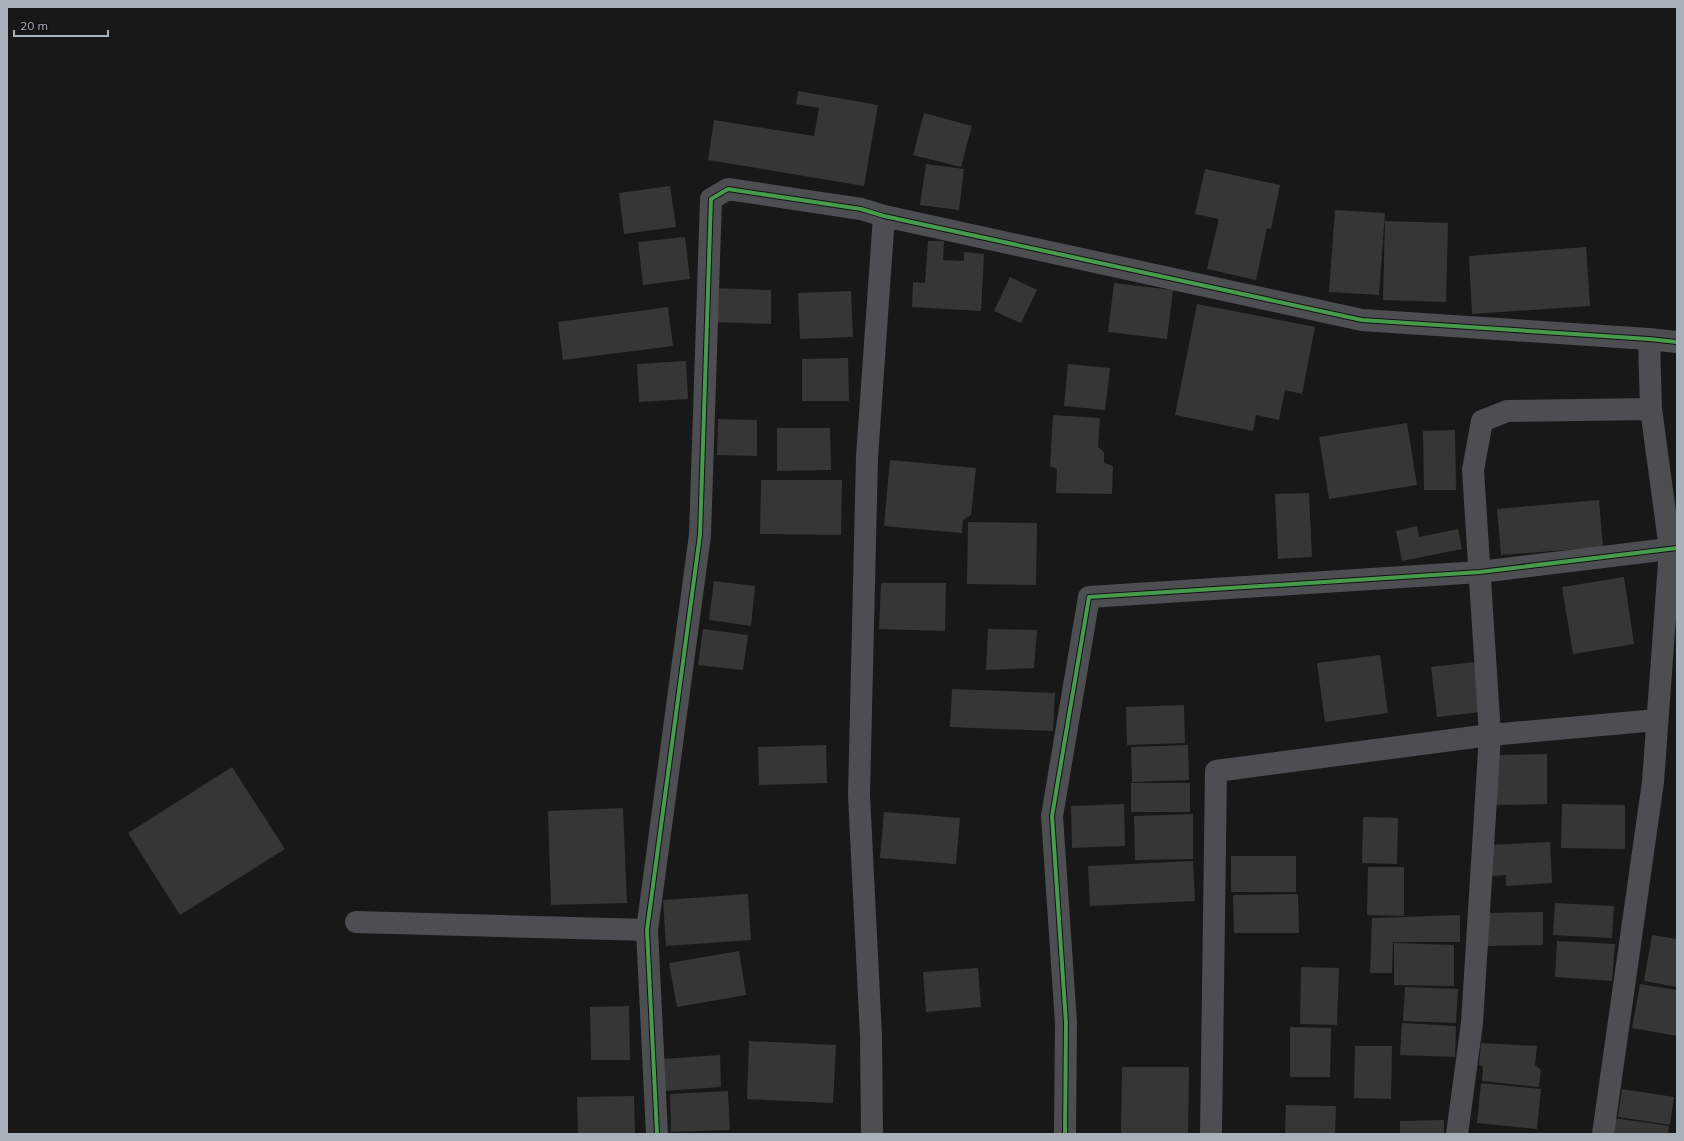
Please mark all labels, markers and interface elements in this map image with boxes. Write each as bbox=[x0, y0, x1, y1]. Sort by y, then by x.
scale bar bbox=[14, 12, 108, 38]
text: 20 m bbox=[20, 18, 48, 33]

